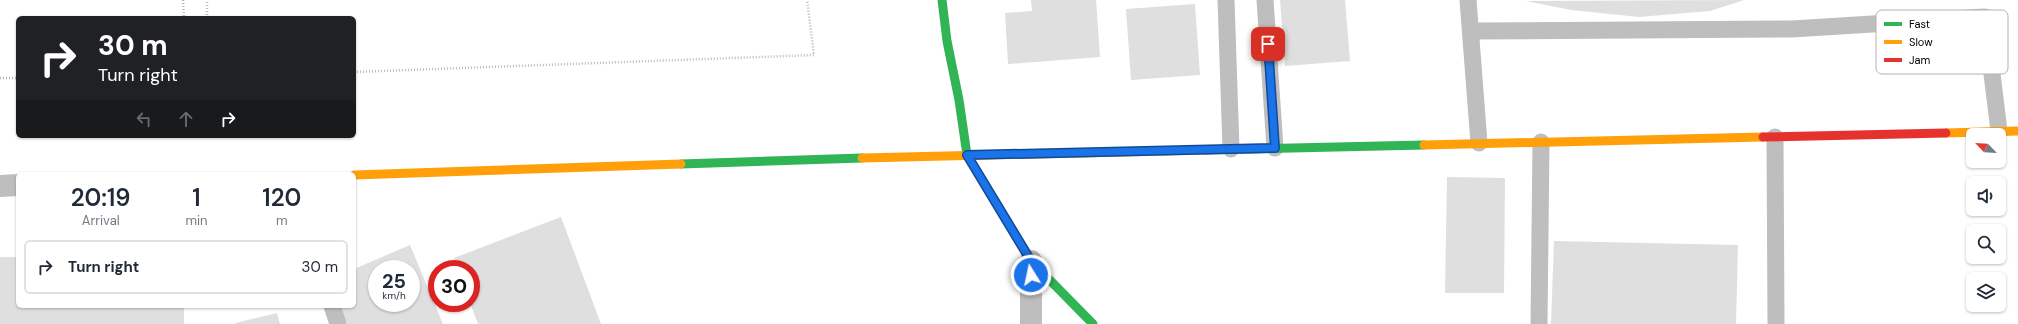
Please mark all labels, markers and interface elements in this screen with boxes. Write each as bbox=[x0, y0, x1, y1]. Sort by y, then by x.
legend bbox=[1876, 10, 2008, 74]
text: Fast bbox=[1909, 17, 1930, 31]
text: 30 m bbox=[98, 27, 168, 64]
pin bbox=[1251, 27, 1285, 61]
icon: right bbox=[32, 32, 84, 84]
icon: arrive bbox=[1257, 33, 1279, 55]
text: Slow bbox=[1909, 35, 1933, 49]
text: Jam bbox=[1909, 53, 1930, 67]
text: Turn right bbox=[98, 63, 178, 87]
icon: left bbox=[133, 108, 155, 130]
icon: ahead bbox=[175, 108, 197, 130]
icon: right bbox=[217, 108, 239, 130]
north arrow bbox=[1966, 128, 2006, 168]
map controls bbox=[1966, 128, 2006, 312]
button: sound bbox=[1966, 176, 2006, 216]
text: 20:19 bbox=[71, 182, 131, 213]
text: 1 bbox=[192, 182, 201, 213]
text: 120 bbox=[262, 182, 301, 213]
text: Arrival bbox=[82, 212, 120, 229]
text: min bbox=[185, 212, 208, 229]
text: m bbox=[276, 212, 288, 229]
button: search bbox=[1966, 224, 2006, 264]
position arrow bbox=[1010, 254, 1052, 296]
icon: right bbox=[34, 256, 56, 278]
text: Turn right bbox=[68, 257, 139, 277]
text: 30 m bbox=[302, 257, 338, 277]
speed limit sign: 30 bbox=[428, 260, 480, 312]
text: 25 bbox=[382, 268, 406, 294]
button: layers bbox=[1966, 272, 2006, 312]
text: km/h bbox=[382, 289, 406, 302]

